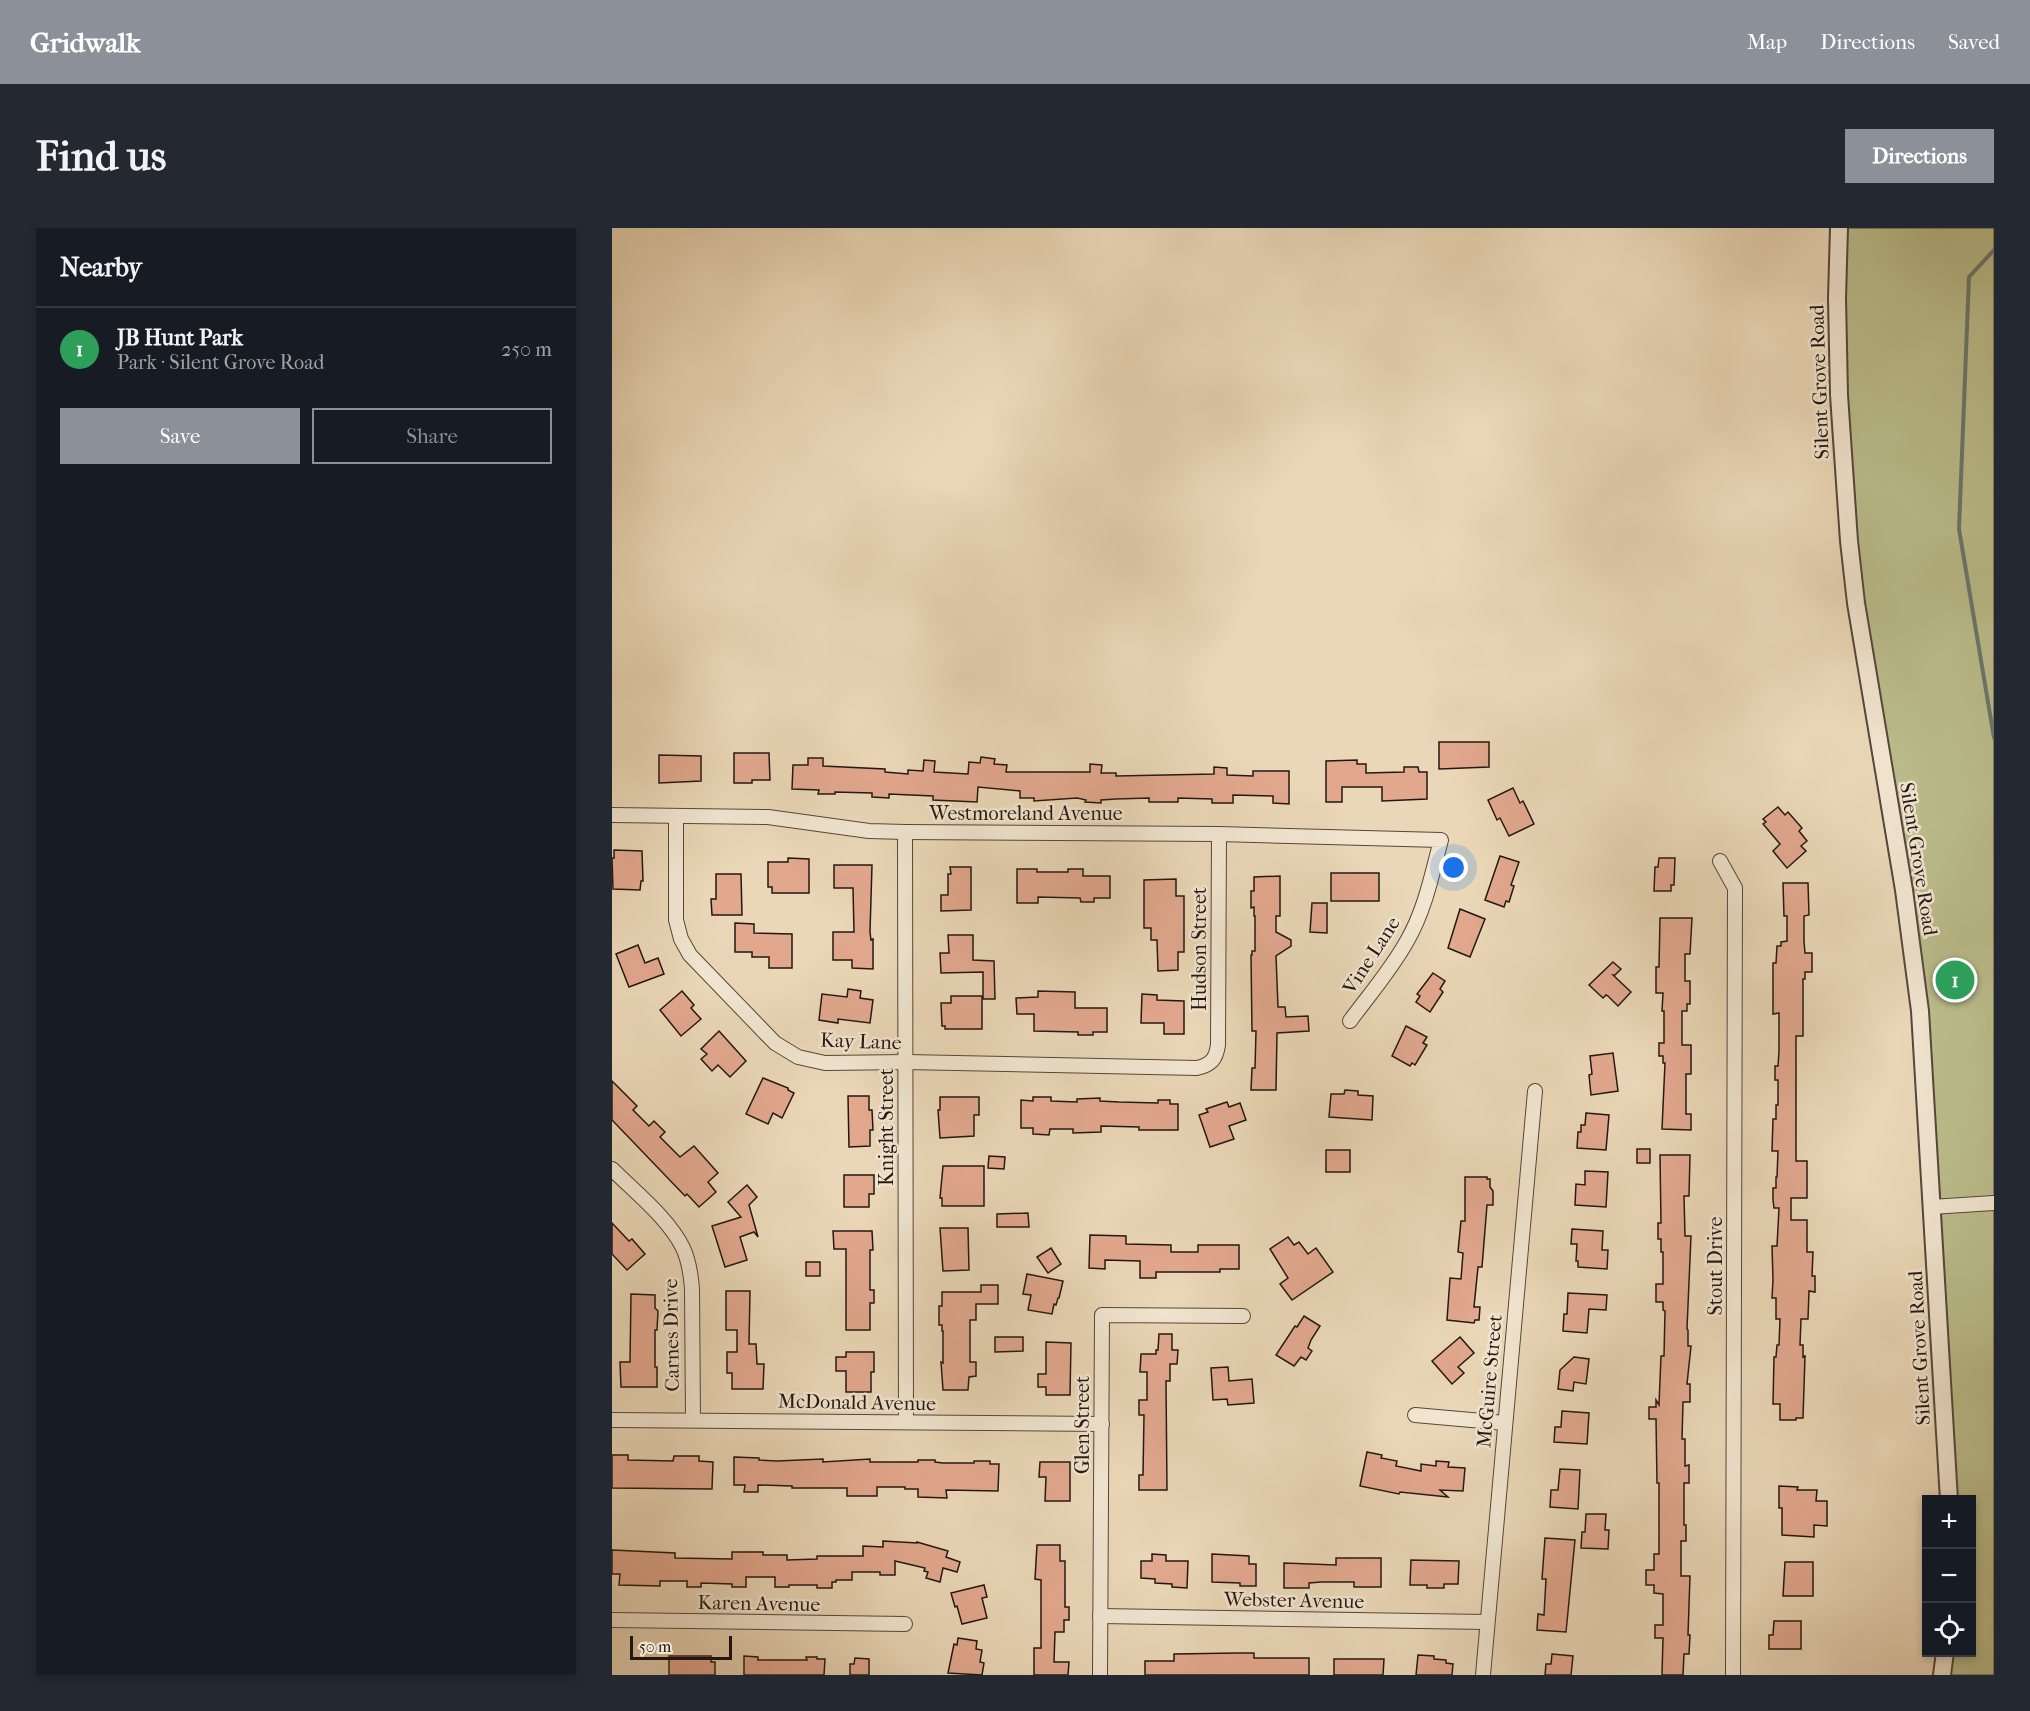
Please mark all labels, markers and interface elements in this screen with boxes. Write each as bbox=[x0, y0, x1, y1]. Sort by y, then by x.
text: Gridwalk bbox=[30, 26, 141, 59]
text: Map bbox=[1747, 30, 1787, 54]
text: Directions bbox=[1820, 30, 1915, 54]
text: Saved bbox=[1948, 30, 2000, 54]
button: Directions bbox=[1845, 129, 1994, 183]
text: Find us bbox=[36, 132, 166, 181]
text: Nearby bbox=[60, 252, 142, 283]
street label: Silent Grove Road bbox=[1805, 303, 1834, 460]
text: JB Hunt Park bbox=[117, 325, 243, 351]
text: 1 bbox=[76, 338, 83, 361]
text: 250 m bbox=[501, 338, 552, 361]
text: Park · Silent Grove Road bbox=[117, 351, 324, 374]
button: Save bbox=[60, 408, 300, 464]
button: Share bbox=[312, 408, 552, 464]
street label: Silent Grove Road bbox=[1895, 781, 1942, 938]
street label: Westmoreland Avenue bbox=[928, 802, 1123, 825]
your location bbox=[1439, 853, 1468, 882]
street label: Hudson Street bbox=[1188, 887, 1211, 1011]
street label: Vine Lane bbox=[1337, 912, 1405, 999]
pin: 1 bbox=[1936, 958, 1974, 1002]
street label: Kay Lane bbox=[820, 1029, 902, 1054]
street label: Knight Street bbox=[875, 1068, 898, 1186]
street label: Stout Drive bbox=[1704, 1216, 1727, 1315]
street label: Silent Grove Road bbox=[1904, 1269, 1935, 1426]
street label: Carnes Drive bbox=[659, 1278, 684, 1392]
street label: McGuire Street bbox=[1472, 1313, 1507, 1449]
street label: Glen Street bbox=[1071, 1376, 1094, 1474]
street label: McDonald Avenue bbox=[778, 1390, 936, 1415]
map controls bbox=[1922, 1495, 1976, 1657]
button: + bbox=[1922, 1495, 1976, 1549]
button: − bbox=[1922, 1549, 1976, 1603]
street label: Webster Avenue bbox=[1223, 1588, 1364, 1613]
street label: Karen Avenue bbox=[697, 1591, 821, 1616]
button: locate bbox=[1922, 1603, 1976, 1657]
scale bar bbox=[630, 1633, 732, 1660]
text: 50 m bbox=[639, 1637, 671, 1656]

